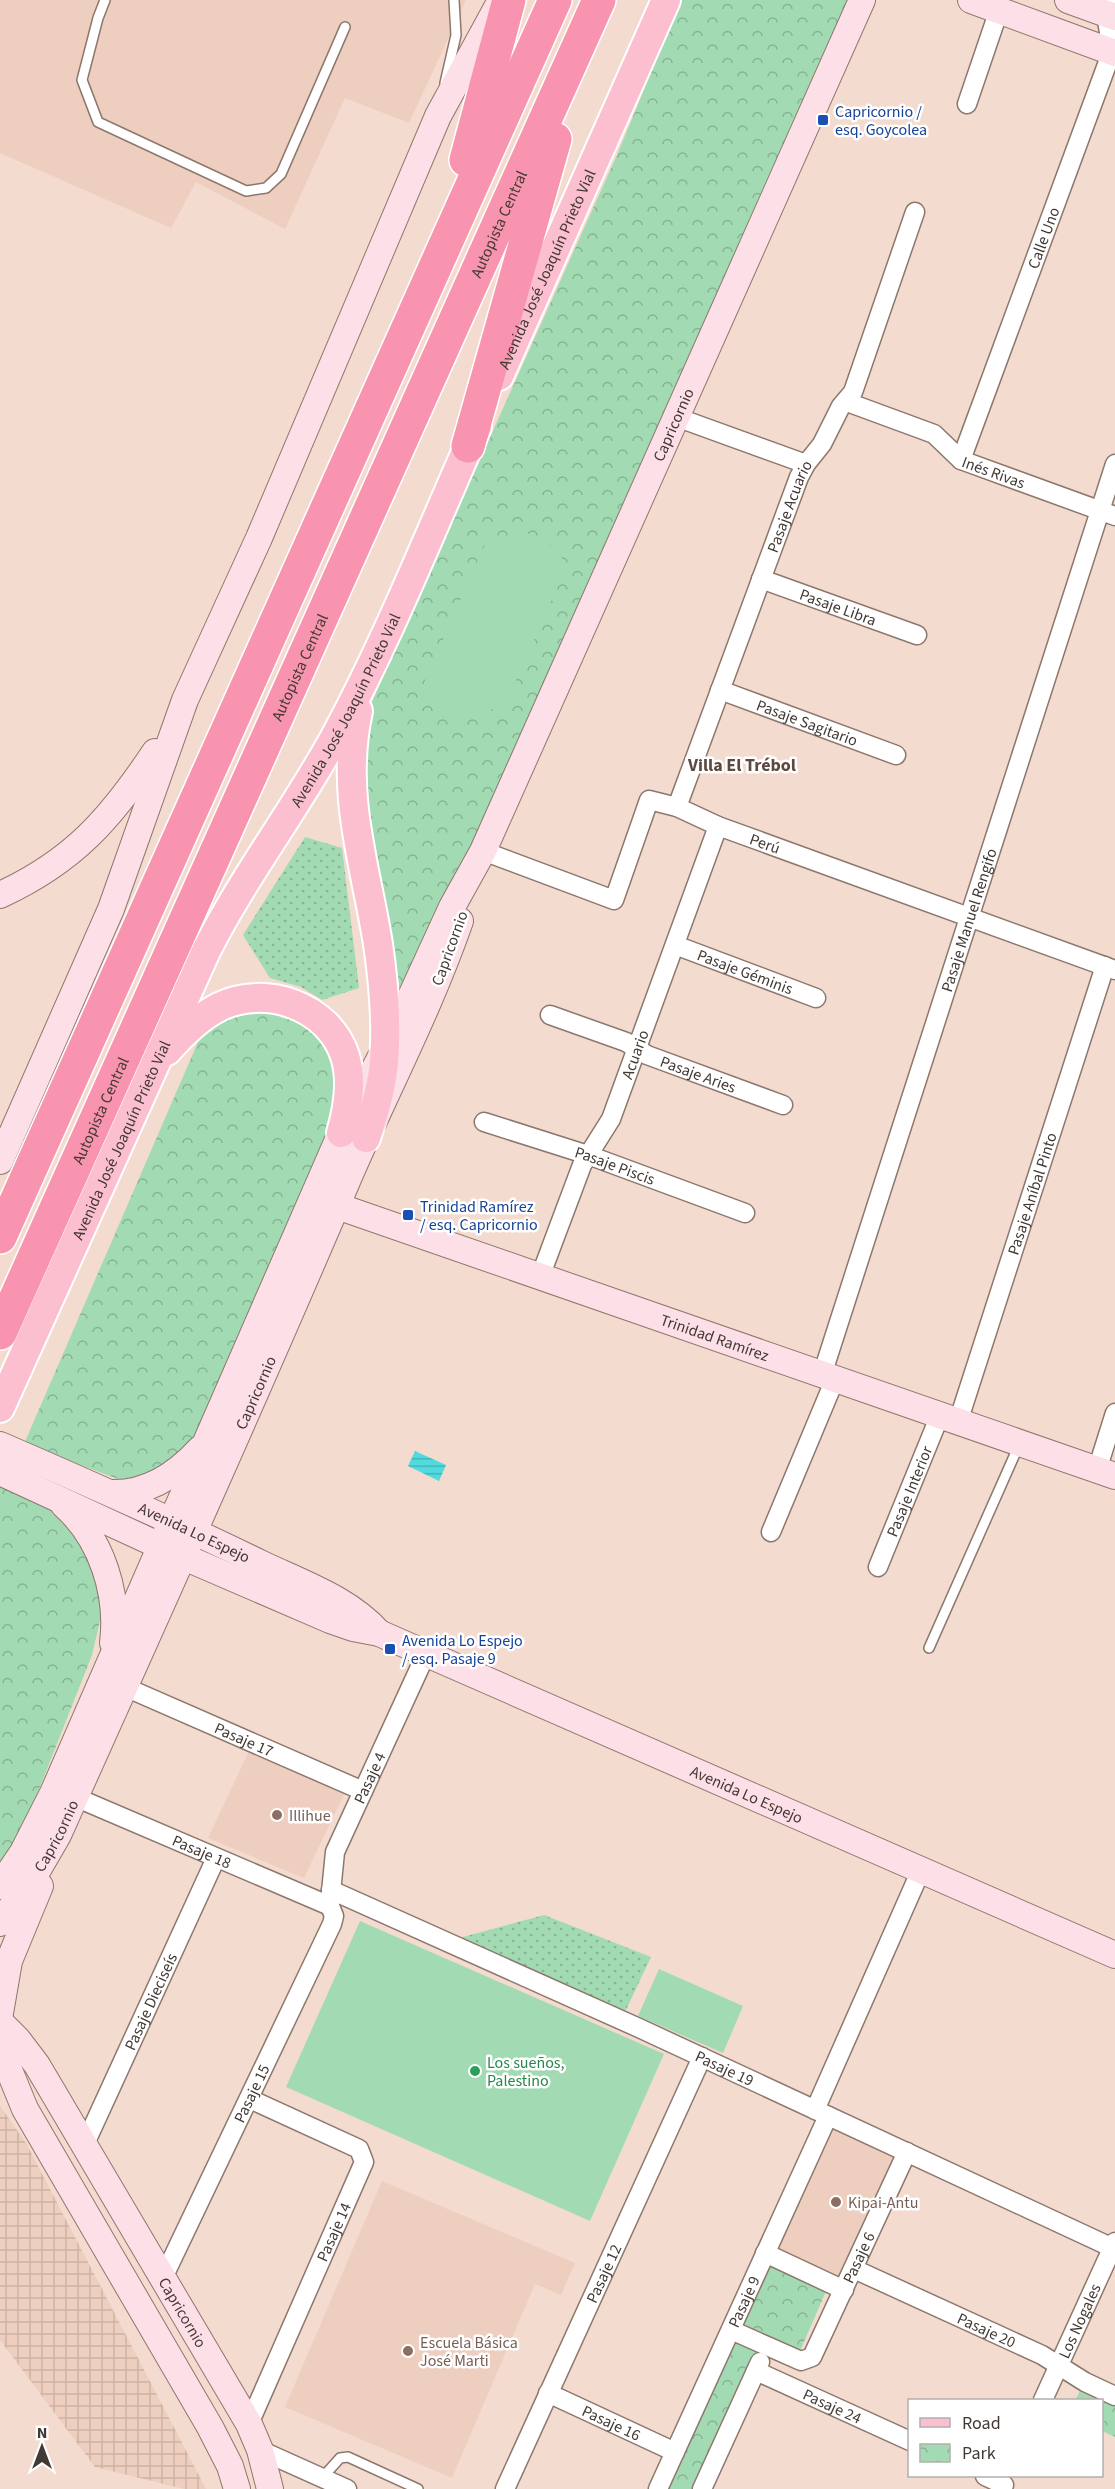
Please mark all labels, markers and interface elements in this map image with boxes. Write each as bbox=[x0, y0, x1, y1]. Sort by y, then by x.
place label: Capricornio / esq. Goycolea bbox=[835, 101, 927, 141]
marker: Capricornio / esq. Goycolea bbox=[816, 113, 830, 127]
street label: Avenida José Joaquín Prieto Vial bbox=[493, 166, 601, 373]
street label: Autopista Central bbox=[466, 167, 533, 281]
street label: Calle Uno bbox=[1023, 204, 1065, 272]
street label: Capricornio bbox=[648, 385, 700, 465]
street label: Inés Rivas bbox=[959, 451, 1028, 495]
street label: Pasaje Acuario bbox=[762, 457, 818, 556]
street label: Pasaje Libra bbox=[796, 584, 879, 632]
street label: Autopista Central bbox=[266, 610, 334, 725]
street label: Avenida José Joaquín Prieto Vial bbox=[286, 610, 406, 812]
street label: Pasaje Sagitario bbox=[753, 694, 861, 752]
district label: Villa El Trébol bbox=[687, 753, 796, 778]
street label: Perú bbox=[747, 828, 783, 860]
street label: Pasaje Manuel Rengifo bbox=[936, 846, 1003, 995]
street label: Capricornio bbox=[426, 908, 474, 989]
street label: Pasaje Géminis bbox=[694, 944, 796, 1000]
street label: Acuario bbox=[617, 1027, 655, 1082]
street label: Avenida José Joaquín Prieto Vial bbox=[67, 1037, 176, 1244]
street label: Pasaje Aries bbox=[657, 1051, 739, 1099]
street label: Autopista Central bbox=[67, 1054, 135, 1168]
street label: Pasaje Aníbal Pinto bbox=[1003, 1130, 1063, 1258]
street label: Pasaje Piscis bbox=[572, 1142, 658, 1191]
place label: Trinidad Ramírez / esq. Capricornio bbox=[420, 1196, 538, 1236]
marker: Trinidad Ramírez / esq. Capricornio bbox=[401, 1208, 415, 1222]
street label: Trinidad Ramírez bbox=[657, 1309, 772, 1367]
street label: Capricornio bbox=[230, 1353, 282, 1433]
street label: Pasaje Interior bbox=[882, 1442, 938, 1540]
street label: Avenida Lo Espejo bbox=[135, 1497, 253, 1569]
place label: Avenida Lo Espejo / esq. Pasaje 9 bbox=[402, 1630, 523, 1670]
marker: Avenida Lo Espejo / esq. Pasaje 9 bbox=[383, 1642, 397, 1656]
street label: Pasaje 17 bbox=[211, 1717, 277, 1763]
street label: Pasaje 4 bbox=[349, 1749, 391, 1807]
street label: Avenida Lo Espejo bbox=[687, 1761, 806, 1829]
street label: Capricornio bbox=[29, 1797, 84, 1876]
place label: Illihue bbox=[289, 1805, 331, 1827]
marker: Illihue bbox=[270, 1808, 284, 1822]
street label: Pasaje 18 bbox=[169, 1830, 234, 1875]
street label: Pasaje Dieciseís bbox=[119, 1949, 183, 2054]
street label: Pasaje 19 bbox=[691, 2046, 757, 2092]
place label: Los sueños, Palestino bbox=[487, 2052, 565, 2092]
street label: Pasaje 15 bbox=[229, 2061, 275, 2126]
marker: Los sueños, Palestino bbox=[468, 2064, 482, 2078]
place label: Kipai-Antu bbox=[848, 2192, 918, 2214]
marker: Kipai-Antu bbox=[829, 2195, 843, 2209]
street label: Pasaje 14 bbox=[312, 2199, 357, 2265]
street label: Pasaje 6 bbox=[838, 2229, 880, 2287]
street label: Pasaje 12 bbox=[581, 2241, 627, 2307]
street label: Capricornio bbox=[153, 2273, 212, 2352]
street label: Pasaje 9 bbox=[723, 2273, 766, 2331]
street label: Los Nogales bbox=[1053, 2280, 1107, 2362]
street label: Pasaje 20 bbox=[953, 2308, 1019, 2354]
place label: Escuela Básica José Marti bbox=[420, 2332, 518, 2372]
marker: Escuela Básica José Marti bbox=[401, 2344, 415, 2358]
street label: Pasaje 24 bbox=[799, 2384, 865, 2430]
legend bbox=[908, 2399, 1103, 2477]
street label: Pasaje 16 bbox=[578, 2400, 644, 2447]
text: Road bbox=[962, 2411, 1001, 2436]
north arrow bbox=[12, 2417, 72, 2477]
text: N bbox=[37, 2422, 47, 2444]
text: Park bbox=[962, 2441, 996, 2466]

